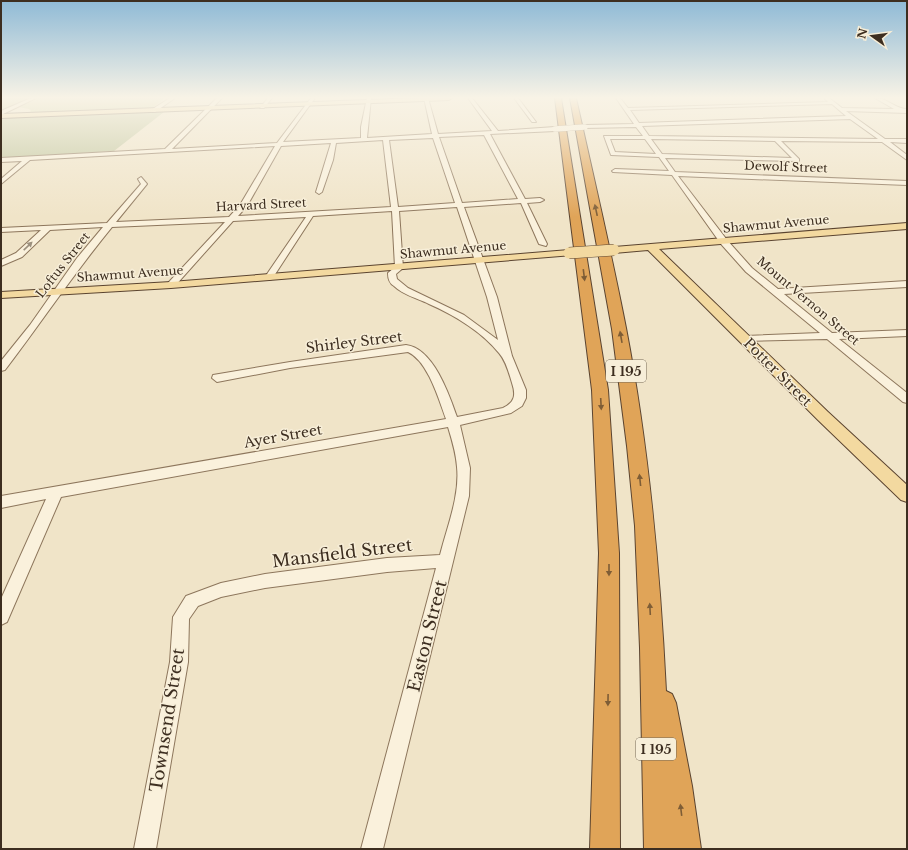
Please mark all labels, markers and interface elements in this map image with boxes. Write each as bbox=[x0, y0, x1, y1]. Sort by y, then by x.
north arrow bbox=[852, 16, 892, 56]
text: N bbox=[854, 26, 870, 40]
street label: Dewolf Street bbox=[744, 158, 829, 175]
street label: Harvard Street bbox=[215, 195, 307, 214]
one-way arrow bbox=[593, 203, 599, 216]
street label: Shawmut Avenue bbox=[722, 211, 830, 236]
street label: Loftus Street bbox=[32, 229, 93, 300]
street label: Shawmut Avenue bbox=[399, 237, 507, 262]
one-way arrow bbox=[23, 241, 33, 251]
street label: Mount Vernon Street bbox=[754, 253, 863, 348]
street label: Shawmut Avenue bbox=[76, 262, 184, 285]
one-way arrow bbox=[581, 269, 587, 281]
street label: Shirley Street bbox=[305, 327, 404, 357]
one-way arrow bbox=[617, 331, 623, 343]
street label: Potter Street bbox=[740, 334, 816, 410]
road number: I 195 bbox=[606, 360, 646, 382]
one-way arrow bbox=[597, 398, 604, 410]
street label: Ayer Street bbox=[242, 420, 324, 452]
one-way arrow bbox=[637, 474, 643, 486]
street label: Mansfield Street bbox=[271, 534, 414, 573]
one-way arrow bbox=[606, 564, 612, 577]
street label: Easton Street bbox=[403, 577, 452, 694]
one-way arrow bbox=[647, 602, 653, 615]
street label: Townsend Street bbox=[146, 646, 189, 794]
one-way arrow bbox=[605, 694, 611, 707]
road number: I 195 bbox=[636, 738, 676, 760]
one-way arrow bbox=[678, 804, 684, 816]

